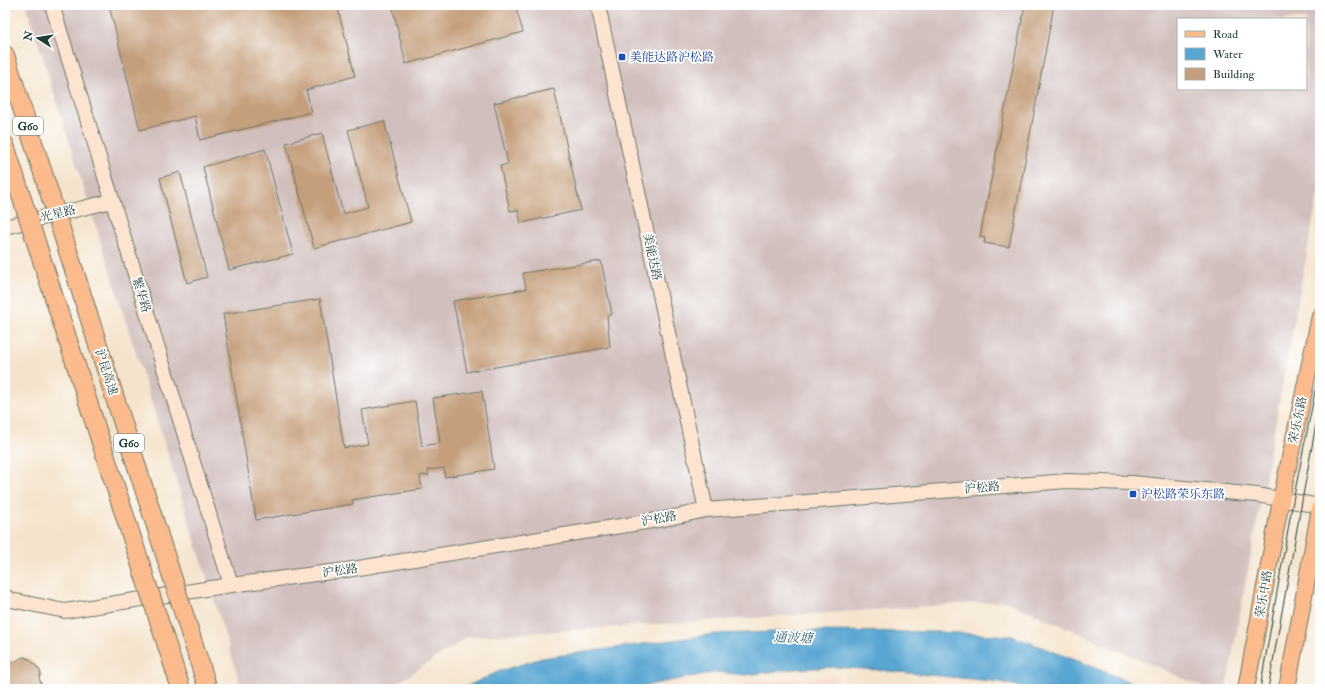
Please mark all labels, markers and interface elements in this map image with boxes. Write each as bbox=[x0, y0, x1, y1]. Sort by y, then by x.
north arrow bbox=[18, 18, 58, 58]
legend bbox=[1177, 18, 1307, 90]
text: Road bbox=[1213, 27, 1238, 42]
text: N bbox=[21, 29, 36, 43]
text: Water bbox=[1212, 47, 1243, 62]
place label: 美能达路沪松路 bbox=[630, 50, 714, 65]
marker: 美能达路沪松路 bbox=[617, 52, 627, 62]
text: Building bbox=[1213, 67, 1256, 82]
road number: G60 bbox=[13, 117, 43, 135]
street label: 光星路 bbox=[39, 202, 77, 226]
street label: 美能达路 bbox=[640, 232, 664, 282]
street label: 繁华路 bbox=[129, 276, 153, 314]
street label: 沪昆高速 bbox=[91, 347, 121, 397]
street label: 荣乐东路 bbox=[1286, 395, 1310, 445]
road number: G60 bbox=[114, 434, 144, 452]
street label: 沪松路 bbox=[964, 479, 1000, 497]
place label: 沪松路荣乐东路 bbox=[1141, 487, 1225, 502]
marker: 沪松路荣乐东路 bbox=[1128, 489, 1138, 499]
street label: 沪松路 bbox=[640, 508, 678, 530]
street label: 沪松路 bbox=[321, 561, 359, 581]
street label: 荣乐中路 bbox=[1252, 569, 1276, 619]
water label: 通波塘 bbox=[773, 629, 815, 647]

